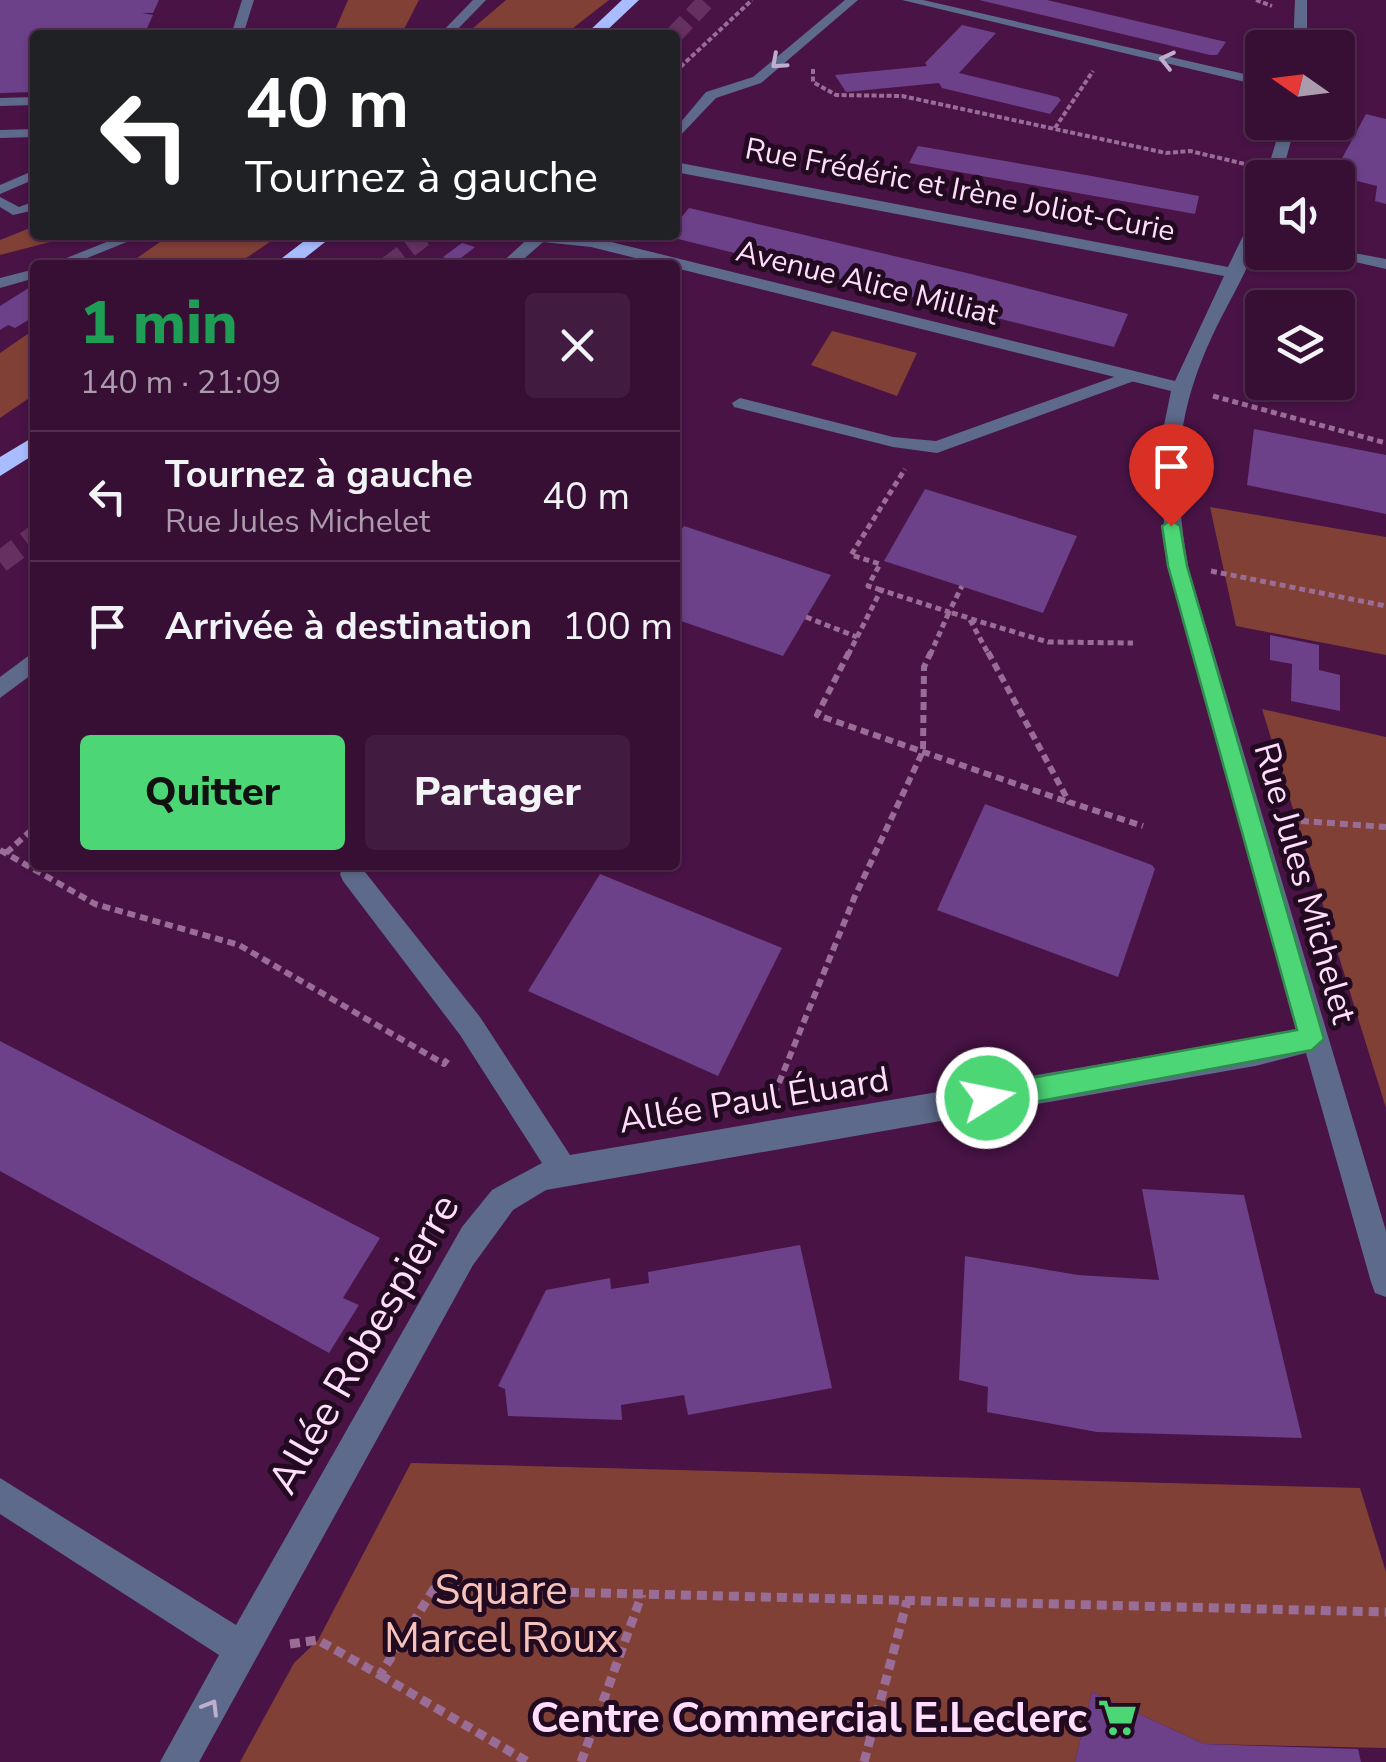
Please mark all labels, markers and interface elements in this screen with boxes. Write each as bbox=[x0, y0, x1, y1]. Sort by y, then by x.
north arrow bbox=[1245, 30, 1355, 140]
map controls bbox=[1245, 30, 1355, 400]
one-way arrow bbox=[771, 50, 790, 68]
one-way arrow bbox=[1159, 51, 1176, 72]
text: 40 m bbox=[245, 56, 409, 152]
icon: left bbox=[80, 70, 210, 200]
street label: Rue Frédéric et Irène Joliot-Curie bbox=[742, 128, 1178, 252]
text: Tournez à gauche bbox=[245, 147, 598, 208]
button: sound bbox=[1245, 160, 1355, 270]
street label: Avenue Alice Milliat bbox=[732, 231, 1003, 335]
text: 1 min bbox=[80, 282, 238, 364]
button: layers bbox=[1245, 290, 1355, 400]
button: close bbox=[525, 293, 630, 398]
text: 140 m · 21:09 bbox=[80, 361, 281, 404]
pin bbox=[1129, 424, 1214, 527]
icon: arrive bbox=[1144, 439, 1199, 494]
text: Tournez à gauche bbox=[165, 449, 473, 500]
icon: left bbox=[80, 469, 135, 524]
text: 40 m bbox=[542, 471, 630, 522]
text: Rue Jules Michelet bbox=[165, 500, 430, 543]
icon: arrive bbox=[80, 599, 135, 654]
text: Arrivée à destination bbox=[165, 601, 532, 652]
text: 100 m bbox=[562, 601, 673, 652]
button: Quitter bbox=[80, 735, 345, 850]
button: Partager bbox=[365, 735, 630, 850]
street label: Rue Jules Michelet bbox=[1242, 737, 1368, 1030]
position arrow bbox=[935, 1046, 1039, 1150]
street label: Allée Paul Éluard bbox=[616, 1055, 892, 1145]
street label: Allée Robespierre bbox=[255, 1184, 473, 1504]
park label: Square Marcel Roux bbox=[384, 1562, 618, 1667]
place label: Centre Commercial E.Leclerc bbox=[530, 1690, 1087, 1747]
supermarket icon: Centre Commercial E.Leclerc bbox=[1096, 1697, 1138, 1739]
one-way arrow bbox=[199, 1700, 218, 1718]

